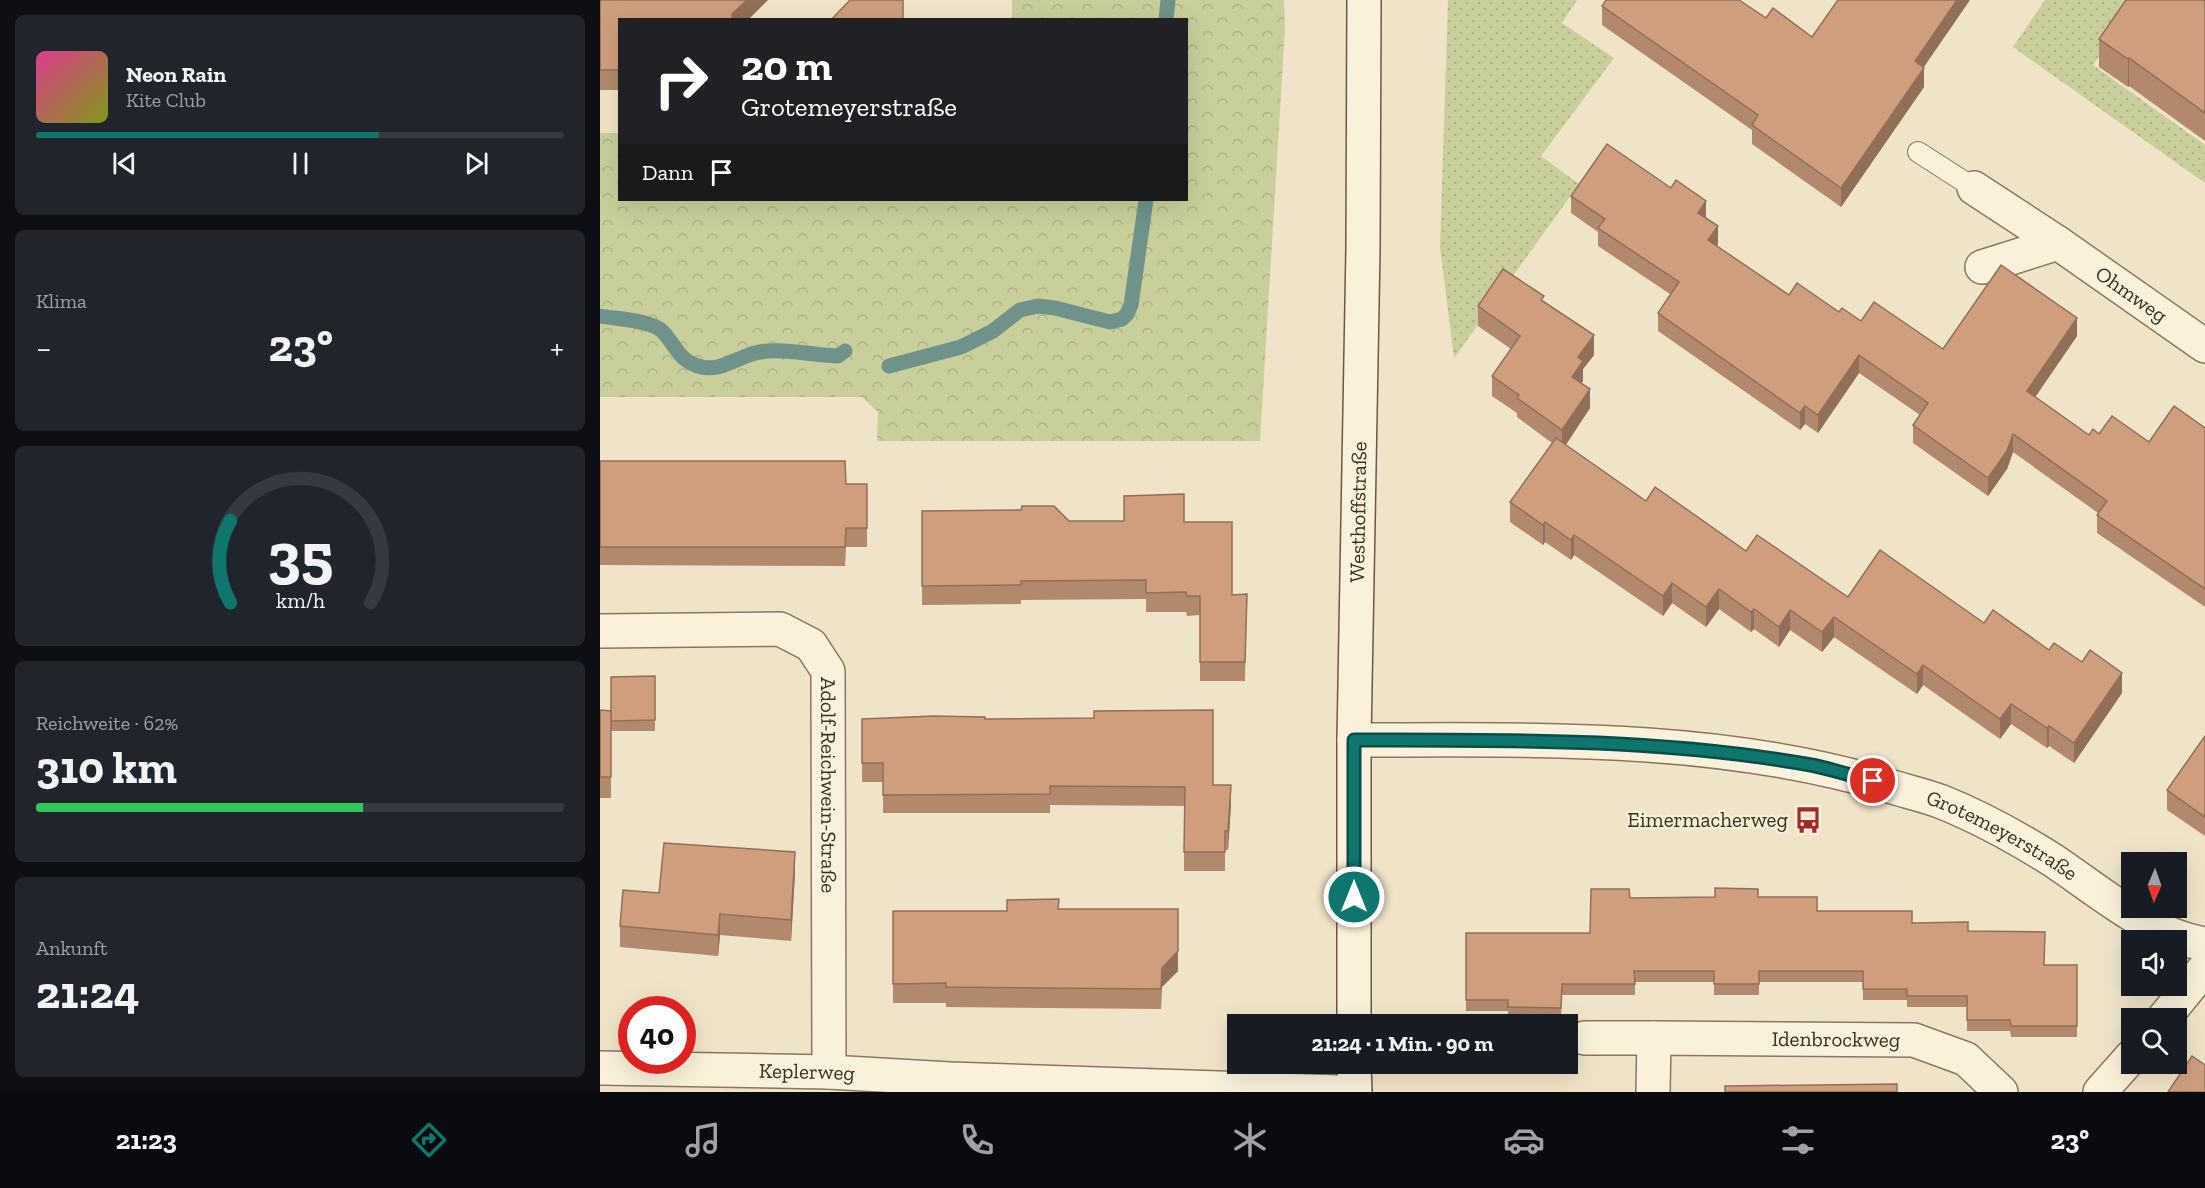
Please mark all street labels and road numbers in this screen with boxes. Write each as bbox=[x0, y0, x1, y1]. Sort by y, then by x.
street label: Ohmweg bbox=[2091, 260, 2173, 328]
street label: Westhoffstraße bbox=[1344, 441, 1371, 583]
street label: Adolf-Reichwein-Straße bbox=[816, 677, 842, 893]
street label: Grotemeyerstraße bbox=[1924, 785, 2083, 886]
street label: Idenbrockweg bbox=[1772, 1026, 1901, 1052]
street label: Keplerweg bbox=[759, 1058, 856, 1086]

